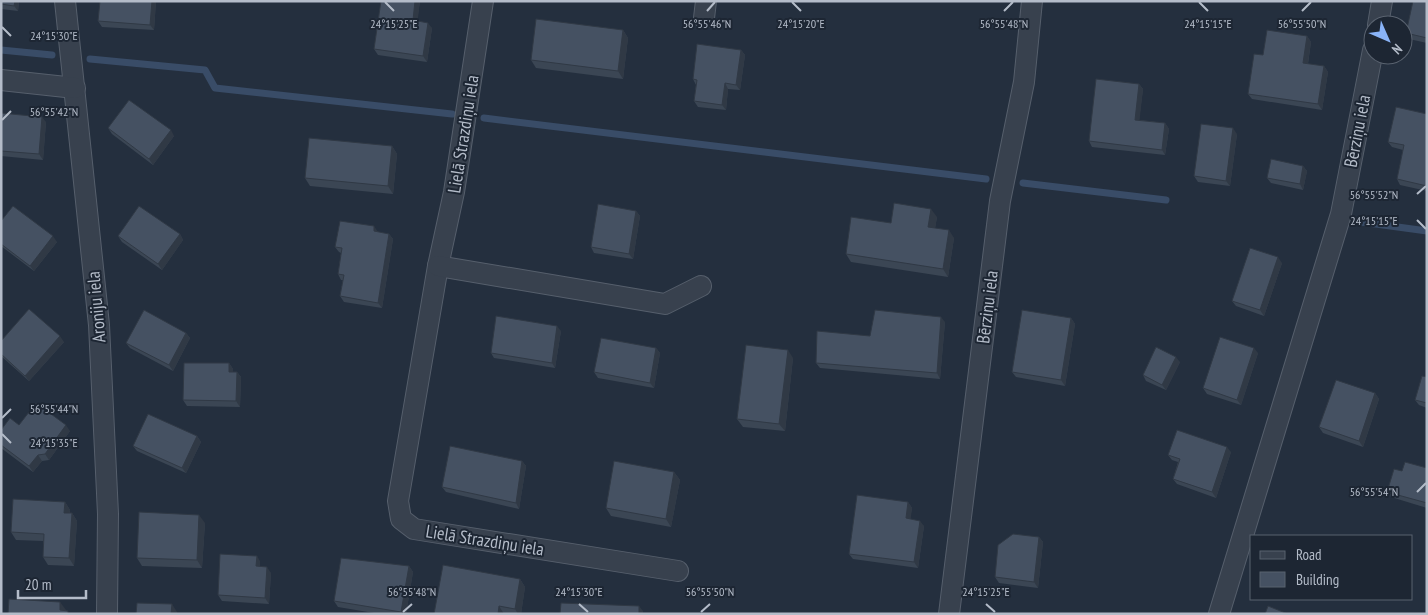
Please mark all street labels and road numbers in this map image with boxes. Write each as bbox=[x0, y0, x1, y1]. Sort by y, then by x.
street label: Lielā Strazdiņu iela bbox=[442, 73, 484, 195]
street label: Bērziņu iela bbox=[1339, 93, 1375, 169]
street label: Bērziņu iela bbox=[971, 269, 1003, 345]
street label: Aroniju iela bbox=[81, 271, 111, 343]
street label: Lielā Strazdiņu iela bbox=[424, 519, 546, 561]

